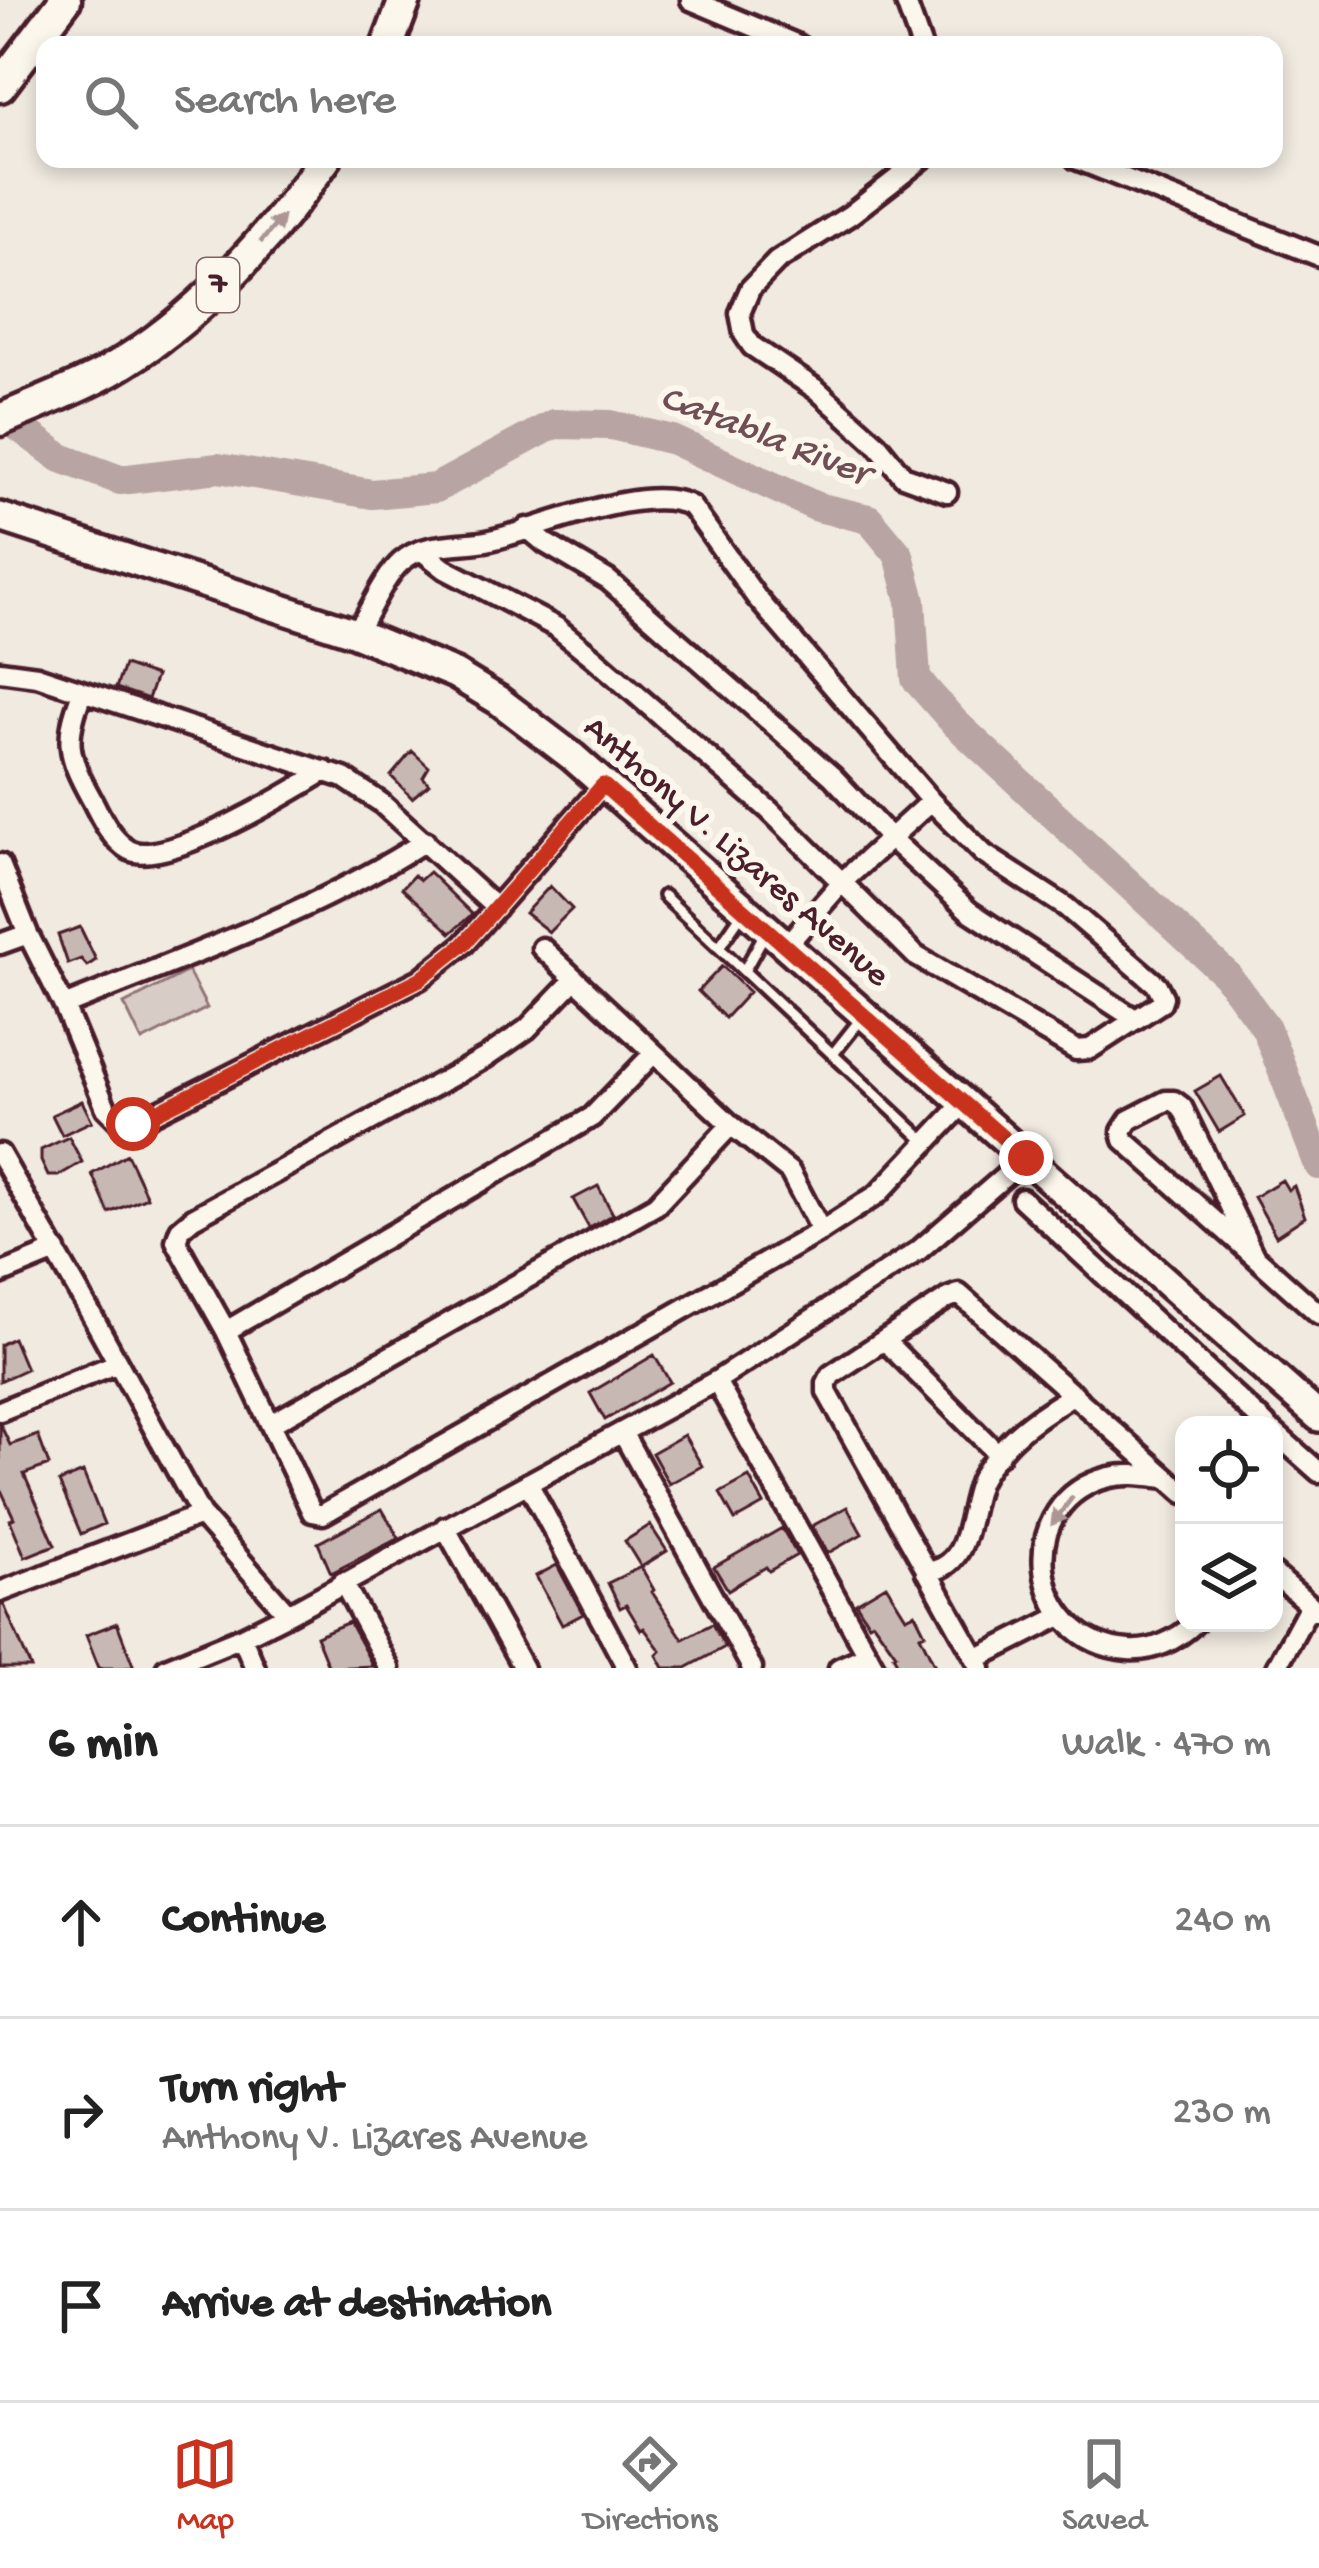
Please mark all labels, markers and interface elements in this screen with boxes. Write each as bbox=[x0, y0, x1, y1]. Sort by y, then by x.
search box bbox=[36, 36, 1283, 168]
icon: search bbox=[78, 69, 144, 135]
text: Search here bbox=[174, 76, 396, 129]
one-way arrow bbox=[258, 214, 285, 244]
road number: 7 bbox=[197, 258, 239, 312]
water label: Catabla River bbox=[653, 377, 882, 502]
street label: Anthony V. Lizares Avenue bbox=[573, 708, 898, 998]
route start bbox=[106, 1097, 160, 1151]
route end bbox=[999, 1131, 1053, 1185]
map controls bbox=[1175, 1416, 1283, 1632]
button: locate bbox=[1175, 1416, 1283, 1524]
one-way arrow bbox=[1051, 1496, 1075, 1527]
button: layers bbox=[1175, 1524, 1283, 1632]
text: 6 min bbox=[48, 1716, 157, 1776]
text: Walk · 470 m bbox=[1062, 1723, 1271, 1769]
icon: ahead bbox=[48, 1889, 114, 1955]
text: Continue bbox=[162, 1895, 325, 1948]
text: 240 m bbox=[1174, 1899, 1271, 1945]
text: Turn right bbox=[162, 2064, 342, 2117]
icon: right bbox=[48, 2081, 114, 2147]
text: 230 m bbox=[1173, 2091, 1271, 2137]
text: Anthony V. Lizares Avenue bbox=[162, 2117, 587, 2163]
icon: arrive bbox=[48, 2273, 114, 2339]
text: Arrive at destination bbox=[162, 2279, 551, 2332]
tab: Map bbox=[172, 2431, 238, 2541]
tab: Directions bbox=[583, 2431, 717, 2541]
tab: Saved bbox=[1062, 2431, 1147, 2541]

